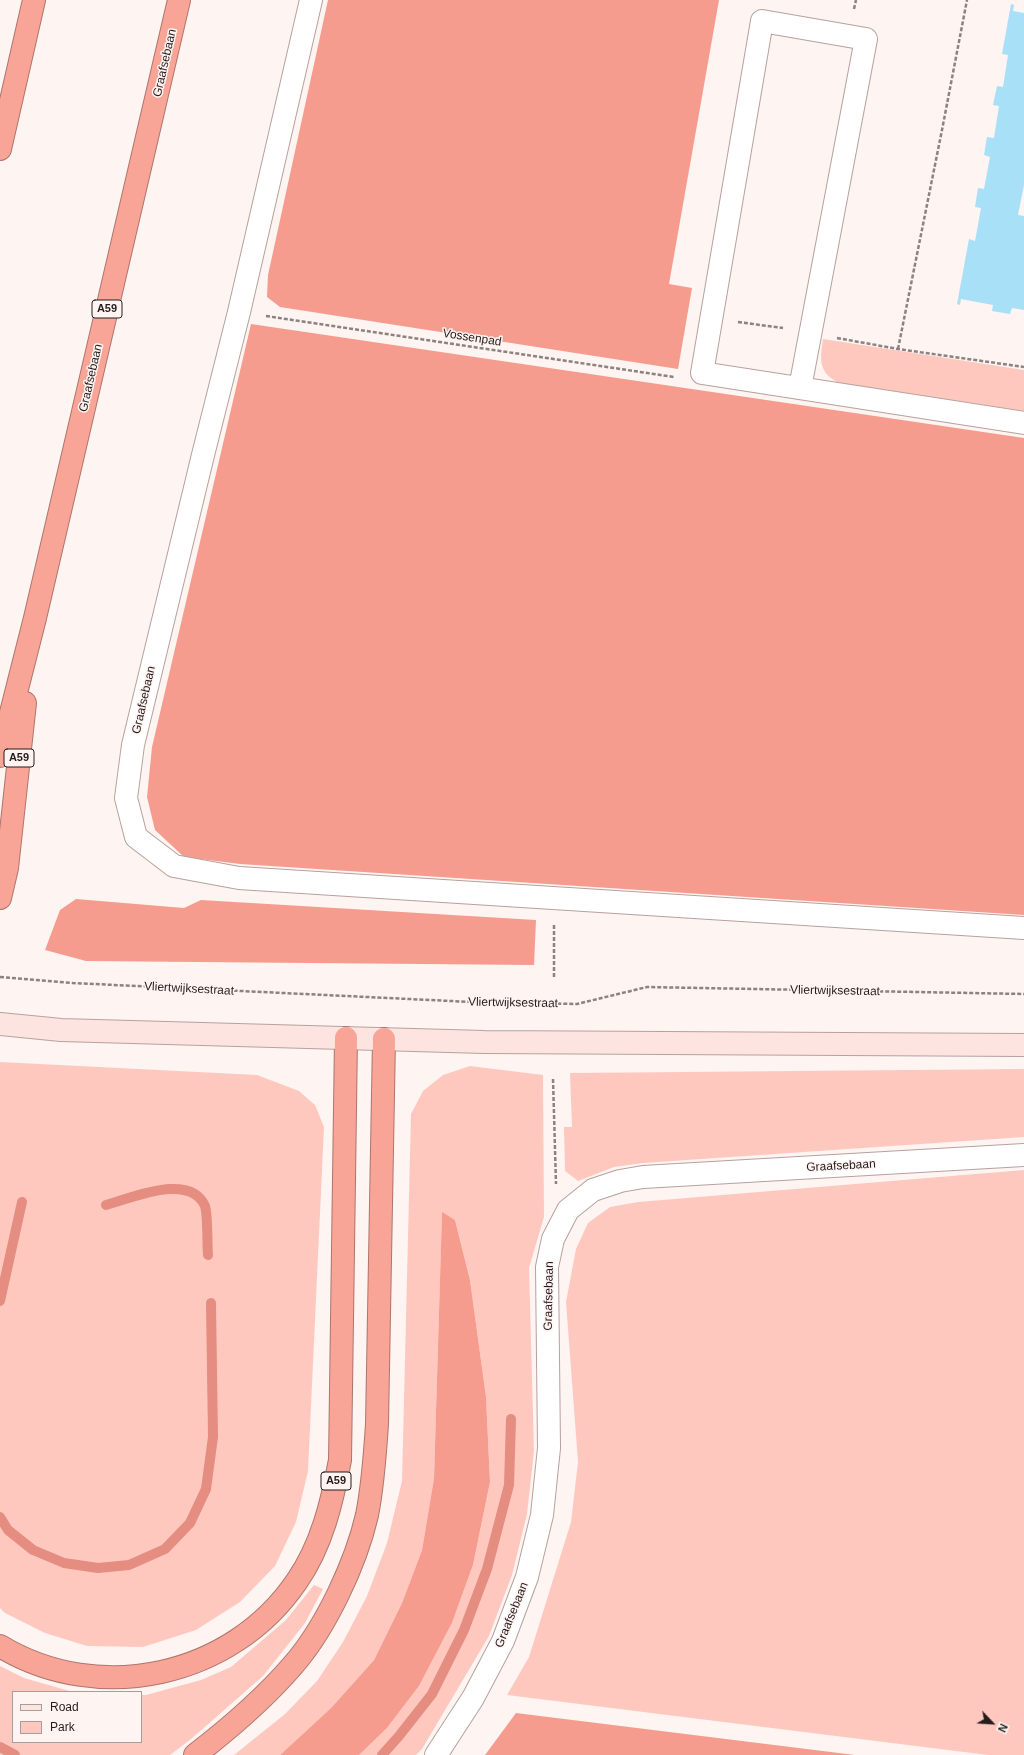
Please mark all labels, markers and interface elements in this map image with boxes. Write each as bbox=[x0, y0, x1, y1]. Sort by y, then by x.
street label: Graafsebaan bbox=[150, 28, 180, 98]
road number: A59 bbox=[92, 300, 122, 318]
street label: Vossenpad bbox=[442, 326, 502, 350]
street label: Graafsebaan bbox=[76, 343, 106, 413]
street label: Graafsebaan bbox=[129, 665, 159, 735]
road number: A59 bbox=[4, 749, 34, 767]
street label: Vliertwijksestraat bbox=[144, 979, 234, 999]
street label: Vliertwijksestraat bbox=[790, 983, 880, 999]
street label: Vliertwijksestraat bbox=[468, 995, 558, 1011]
street label: Graafsebaan bbox=[806, 1157, 876, 1175]
street label: Graafsebaan bbox=[541, 1261, 557, 1331]
road number: A59 bbox=[321, 1472, 351, 1490]
street label: Graafsebaan bbox=[492, 1580, 532, 1650]
legend bbox=[12, 1691, 142, 1743]
text: Road bbox=[50, 1700, 79, 1714]
north arrow bbox=[972, 1703, 1012, 1743]
text: Park bbox=[50, 1720, 75, 1734]
text: N bbox=[996, 1722, 1010, 1734]

